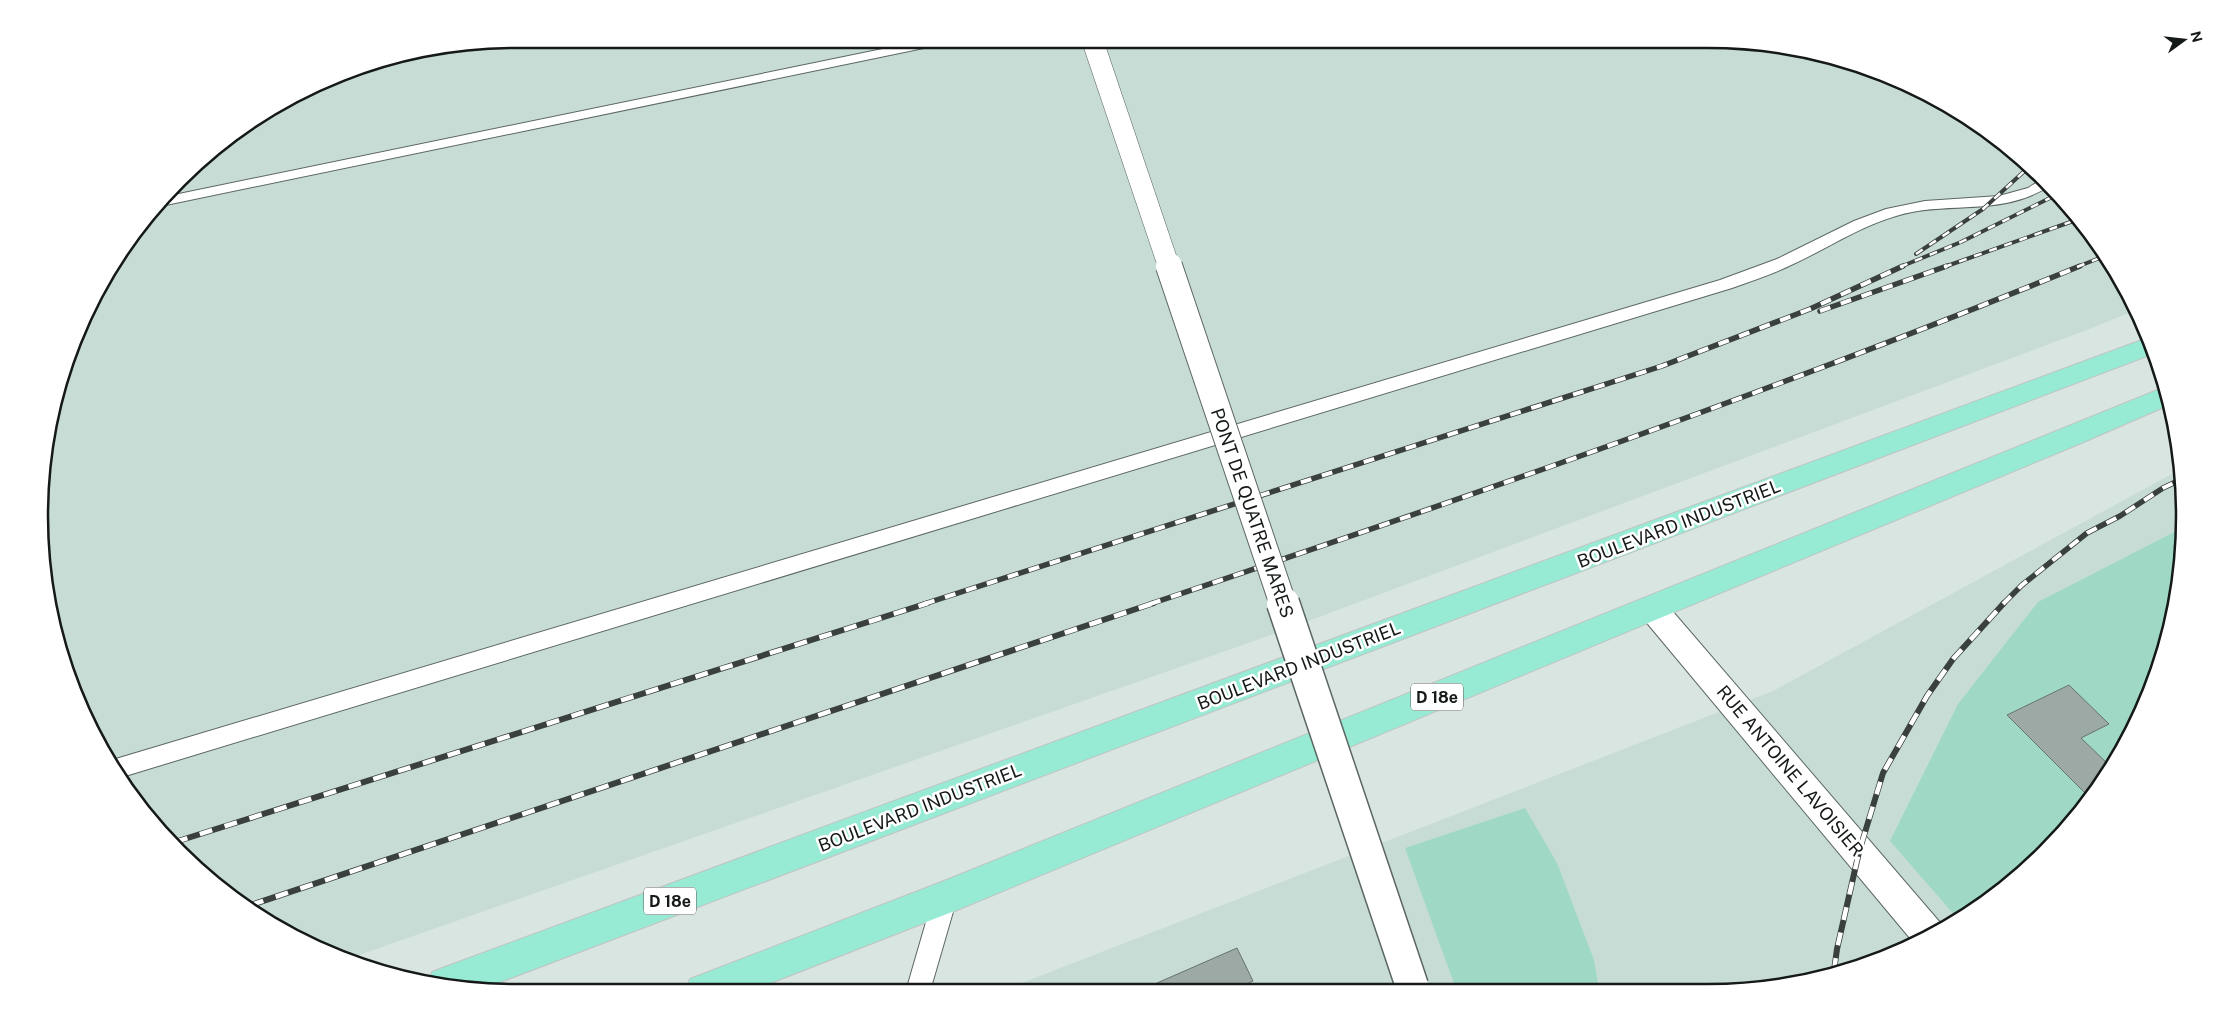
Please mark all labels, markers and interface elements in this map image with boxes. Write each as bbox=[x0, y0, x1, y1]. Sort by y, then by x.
north arrow bbox=[2159, 15, 2209, 65]
text: N bbox=[2187, 29, 2206, 44]
street label: PONT DE QUATRE MARES bbox=[1207, 405, 1298, 620]
street label: BOULEVARD INDUSTRIEL bbox=[1574, 475, 1784, 572]
street label: BOULEVARD INDUSTRIEL bbox=[1194, 617, 1404, 714]
street label: RUE ANTOINE LAVOISIER bbox=[1713, 681, 1868, 860]
road number: D 18e bbox=[1411, 684, 1463, 710]
street label: BOULEVARD INDUSTRIEL bbox=[815, 759, 1025, 856]
road number: D 18e bbox=[644, 888, 696, 914]

